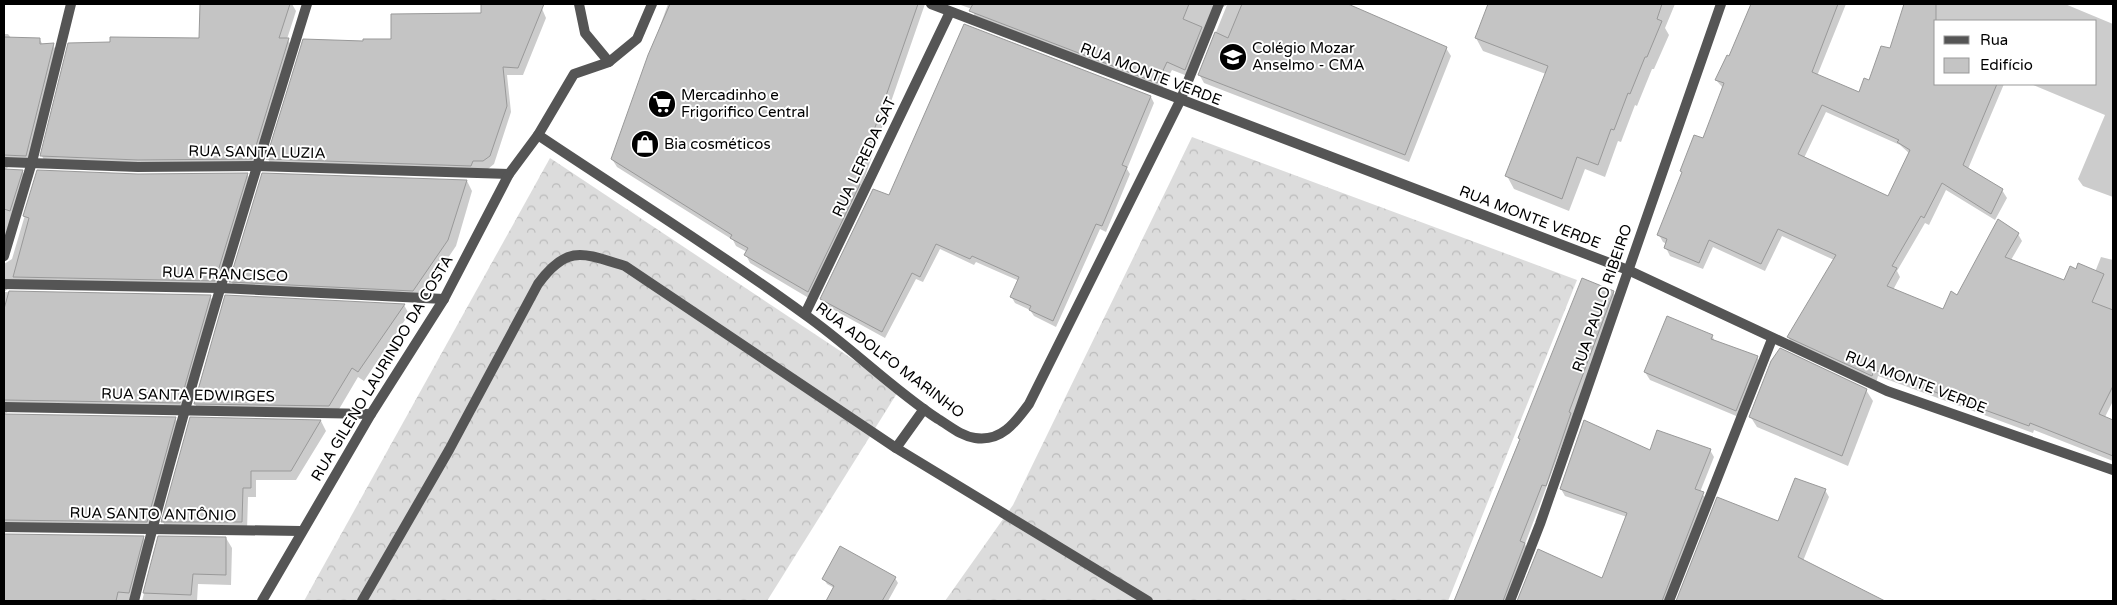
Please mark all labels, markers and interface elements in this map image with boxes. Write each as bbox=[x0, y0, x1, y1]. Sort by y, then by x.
legend bbox=[1934, 20, 2097, 85]
text: Rua bbox=[1980, 31, 2008, 49]
street label: RUA MONTE VERDE bbox=[1078, 39, 1224, 109]
place label: Colégio Mozar Anselmo - CMA bbox=[1252, 39, 1365, 74]
school or university icon: Colégio Mozar Anselmo - CMA bbox=[1218, 42, 1248, 72]
text: Edifício bbox=[1980, 56, 2033, 74]
place label: Mercadinho e Frigorifico Central bbox=[681, 86, 809, 121]
supermarket icon: Mercadinho e Frigorifico Central bbox=[647, 89, 677, 119]
street label: RUA LEREDA SAT bbox=[828, 94, 900, 220]
shop icon: Bia cosméticos bbox=[630, 129, 660, 159]
place label: Bia cosméticos bbox=[664, 135, 771, 153]
street label: RUA SANTA LUZIA bbox=[188, 142, 326, 162]
street label: RUA MONTE VERDE bbox=[1457, 182, 1603, 252]
street label: RUA PAULO RIBEIRO bbox=[1568, 222, 1636, 374]
street label: RUA GILENO LAURINDO DA COSTA bbox=[307, 252, 457, 484]
street label: RUA FRANCISCO bbox=[162, 263, 288, 285]
street label: RUA ADOLFO MARINHO bbox=[812, 298, 968, 422]
street label: RUA MONTE VERDE bbox=[1843, 347, 1989, 417]
street label: RUA SANTA EDWIRGES bbox=[101, 384, 275, 406]
street label: RUA SANTO ANTÔNIO bbox=[69, 504, 237, 524]

